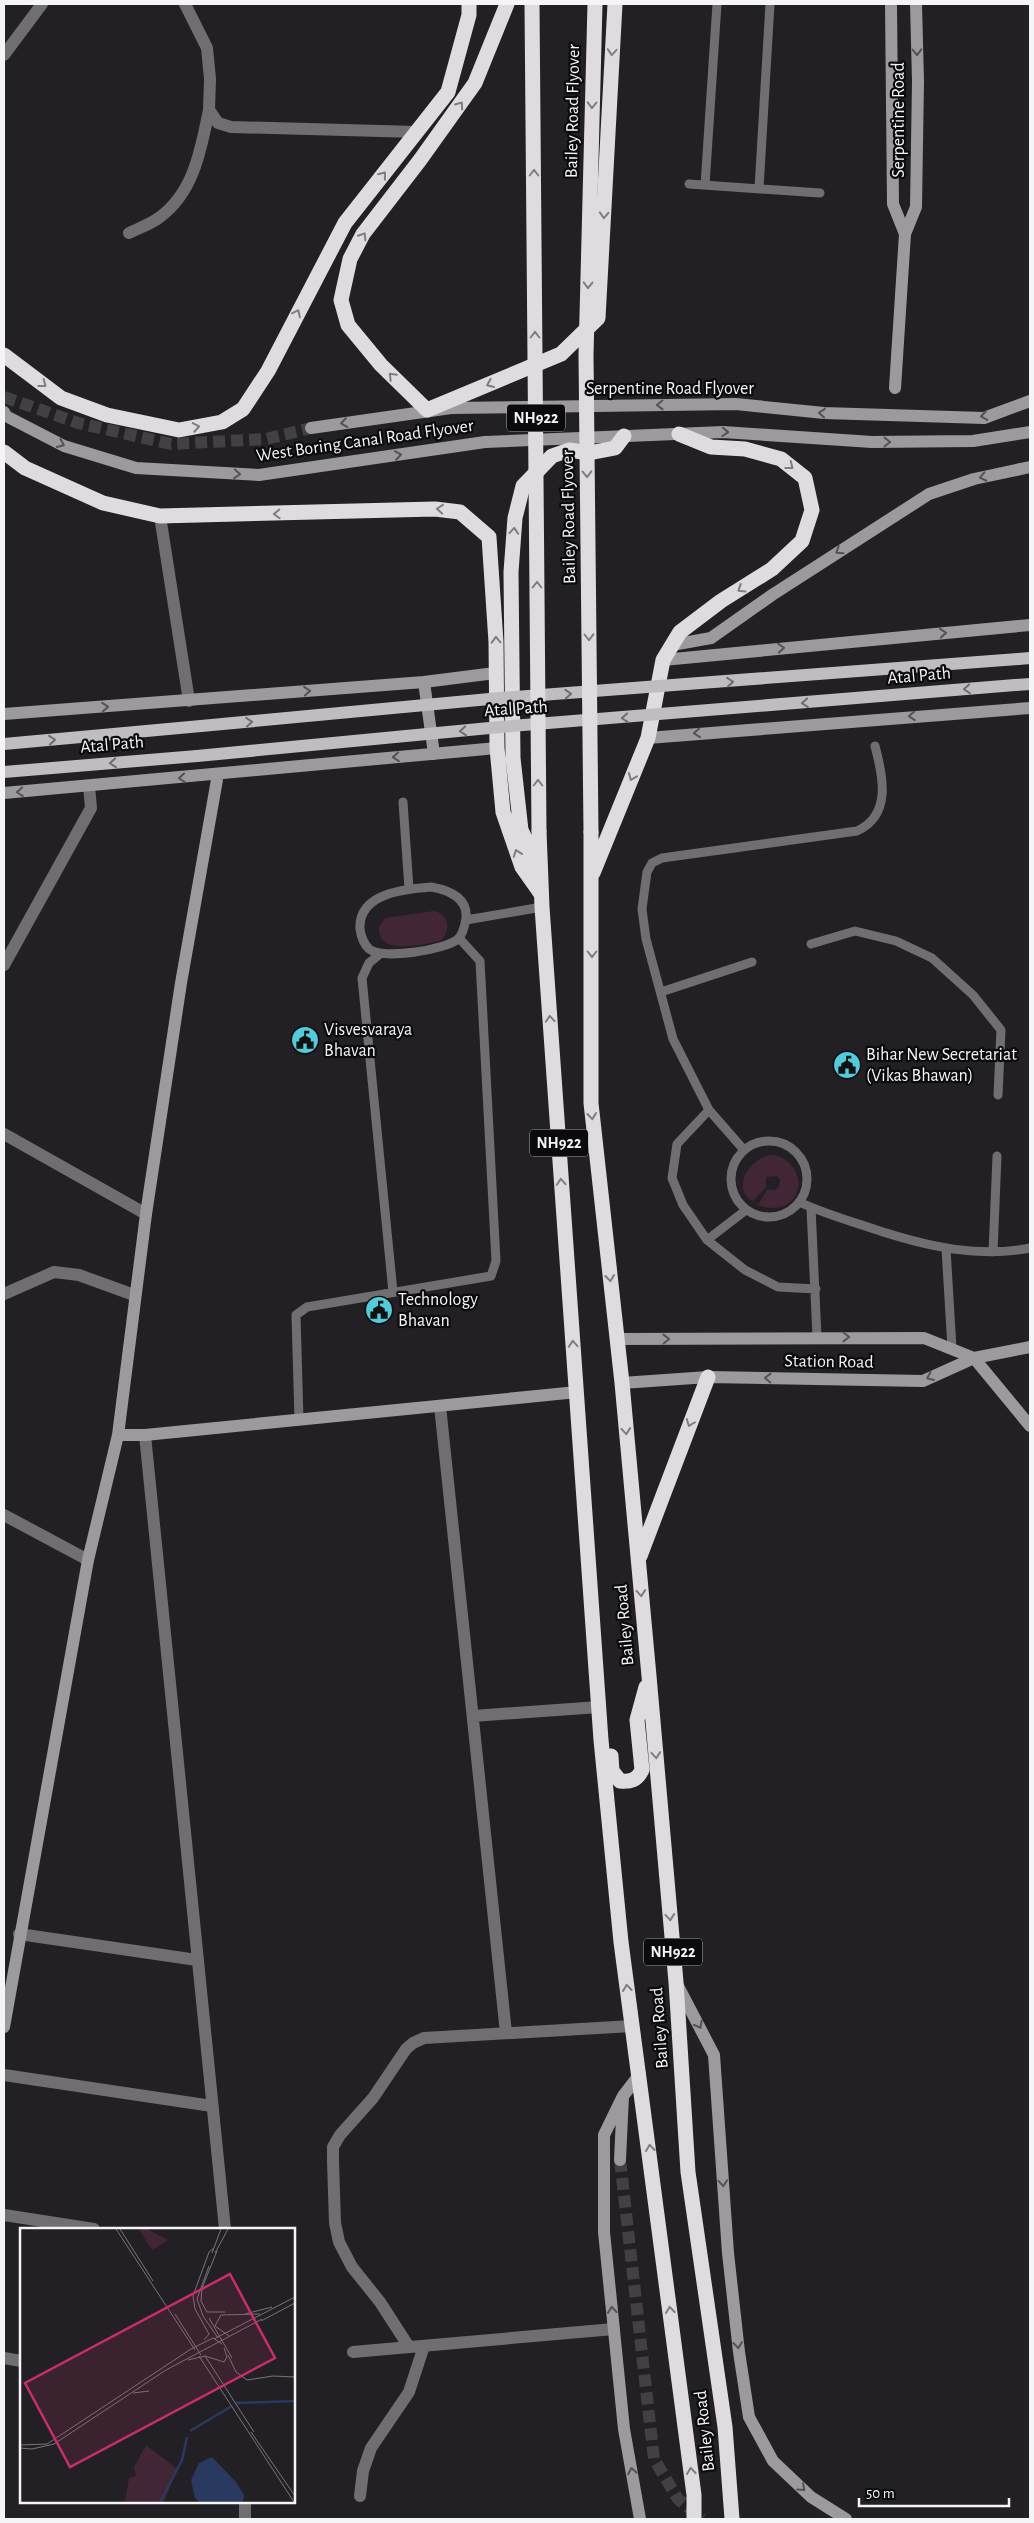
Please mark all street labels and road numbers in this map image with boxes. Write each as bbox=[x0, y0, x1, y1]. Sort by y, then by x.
street label: Bailey Road Flyover bbox=[563, 44, 583, 178]
street label: Serpentine Road bbox=[890, 62, 908, 178]
street label: Serpentine Road Flyover bbox=[586, 380, 754, 398]
road number: NH922 bbox=[507, 404, 565, 432]
street label: West Boring Canal Road Flyover bbox=[255, 417, 475, 465]
street label: Bailey Road Flyover bbox=[559, 450, 579, 584]
street label: Atal Path bbox=[886, 664, 952, 688]
street label: Atal Path bbox=[484, 698, 548, 720]
street label: Atal Path bbox=[79, 733, 145, 757]
road number: NH922 bbox=[530, 1130, 588, 1156]
street label: Station Road bbox=[784, 1352, 874, 1372]
street label: Bailey Road bbox=[612, 1584, 638, 1666]
road number: NH922 bbox=[644, 1938, 702, 1965]
street label: Bailey Road bbox=[648, 1987, 672, 2069]
street label: Bailey Road bbox=[692, 2390, 718, 2472]

